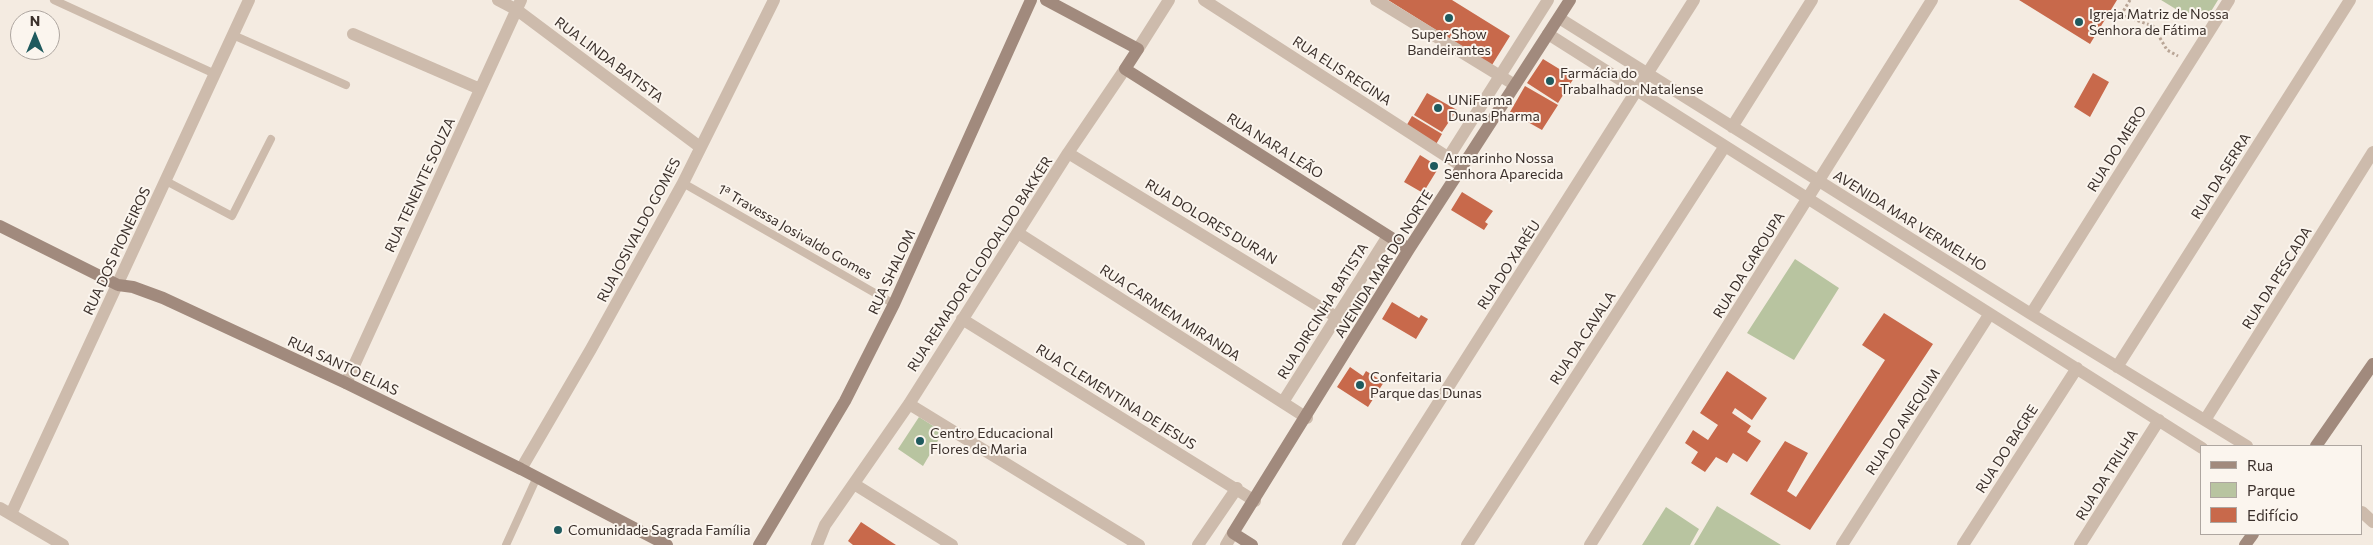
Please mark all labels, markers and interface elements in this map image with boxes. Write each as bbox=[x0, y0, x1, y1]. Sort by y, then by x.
place label: Igreja Matriz de Nossa Senhora de Fátima bbox=[2089, 6, 2229, 38]
north arrow bbox=[10, 10, 60, 60]
text: N bbox=[30, 12, 40, 29]
marker: Super Show Bandeirantes bbox=[1443, 12, 1455, 24]
street label: RUA LINDA BATISTA bbox=[551, 14, 667, 106]
marker: Igreja Matriz de Nossa Senhora de Fátima bbox=[2073, 16, 2085, 28]
place label: Super Show Bandeirantes bbox=[1407, 26, 1491, 58]
street label: RUA ELIS REGINA bbox=[1289, 33, 1395, 109]
place label: Farmácia do Trabalhador Natalense bbox=[1560, 65, 1703, 98]
marker: Farmácia do Trabalhador Natalense bbox=[1544, 75, 1556, 87]
place label: UNiFarma Dunas Pharma bbox=[1448, 92, 1540, 124]
marker: UNiFarma Dunas Pharma bbox=[1432, 102, 1444, 114]
street label: RUA DO MERO bbox=[2084, 103, 2150, 195]
street label: RUA NARA LEÃO bbox=[1224, 110, 1326, 182]
street label: RUA TENENTE SOUZA bbox=[381, 115, 459, 255]
street label: RUA DA SERRA bbox=[2188, 130, 2254, 222]
place label: Armarinho Nossa Senhora Aparecida bbox=[1444, 150, 1563, 182]
street label: RUA REMADOR CLODOALDO BAKKER bbox=[904, 153, 1056, 375]
street label: RUA JOSIVALDO GOMES bbox=[594, 155, 684, 305]
marker: Armarinho Nossa Senhora Aparecida bbox=[1428, 160, 1440, 172]
street label: AVENIDA MAR VERMELHO bbox=[1830, 167, 1990, 275]
street label: RUA DOLORES DURAN bbox=[1142, 176, 1280, 268]
street label: 1ª Travessa Josivaldo Gomes bbox=[715, 181, 875, 283]
street label: RUA DOS PIONEIROS bbox=[80, 184, 154, 318]
street label: AVENIDA MAR DO NORTE bbox=[1332, 187, 1436, 341]
street label: RUA DA GAROUPA bbox=[1710, 209, 1788, 321]
street label: RUA DO XARÉU bbox=[1474, 217, 1544, 313]
street label: RUA DA PESCADA bbox=[2239, 224, 2315, 332]
street label: RUA SHALOM bbox=[865, 227, 919, 317]
street label: RUA DIRCINHA BATISTA bbox=[1274, 240, 1372, 382]
street label: RUA CARMEM MIRANDA bbox=[1097, 261, 1243, 365]
street label: RUA DA CAVALA bbox=[1547, 288, 1619, 388]
street label: RUA SANTO ELIAS bbox=[285, 333, 401, 399]
street label: RUA CLEMENTINA DE JESUS bbox=[1033, 341, 1199, 453]
street label: RUA DO ANEQUIM bbox=[1862, 366, 1944, 478]
place label: Confeitaria Parque das Dunas bbox=[1370, 369, 1482, 402]
marker: Confeitaria Parque das Dunas bbox=[1354, 379, 1366, 391]
street label: RUA DO BAGRE bbox=[1972, 402, 2042, 496]
place label: Centro Educacional Flores de Maria bbox=[930, 425, 1053, 458]
street label: RUA DA TRILHA bbox=[2072, 426, 2142, 524]
marker: Centro Educacional Flores de Maria bbox=[914, 435, 926, 447]
legend bbox=[2200, 445, 2363, 535]
text: Rua bbox=[2247, 456, 2273, 474]
text: Parque bbox=[2247, 481, 2295, 499]
text: Edifício bbox=[2247, 506, 2298, 524]
place label: Comunidade Sagrada Família bbox=[568, 522, 751, 538]
marker: Comunidade Sagrada Família bbox=[552, 524, 564, 536]

